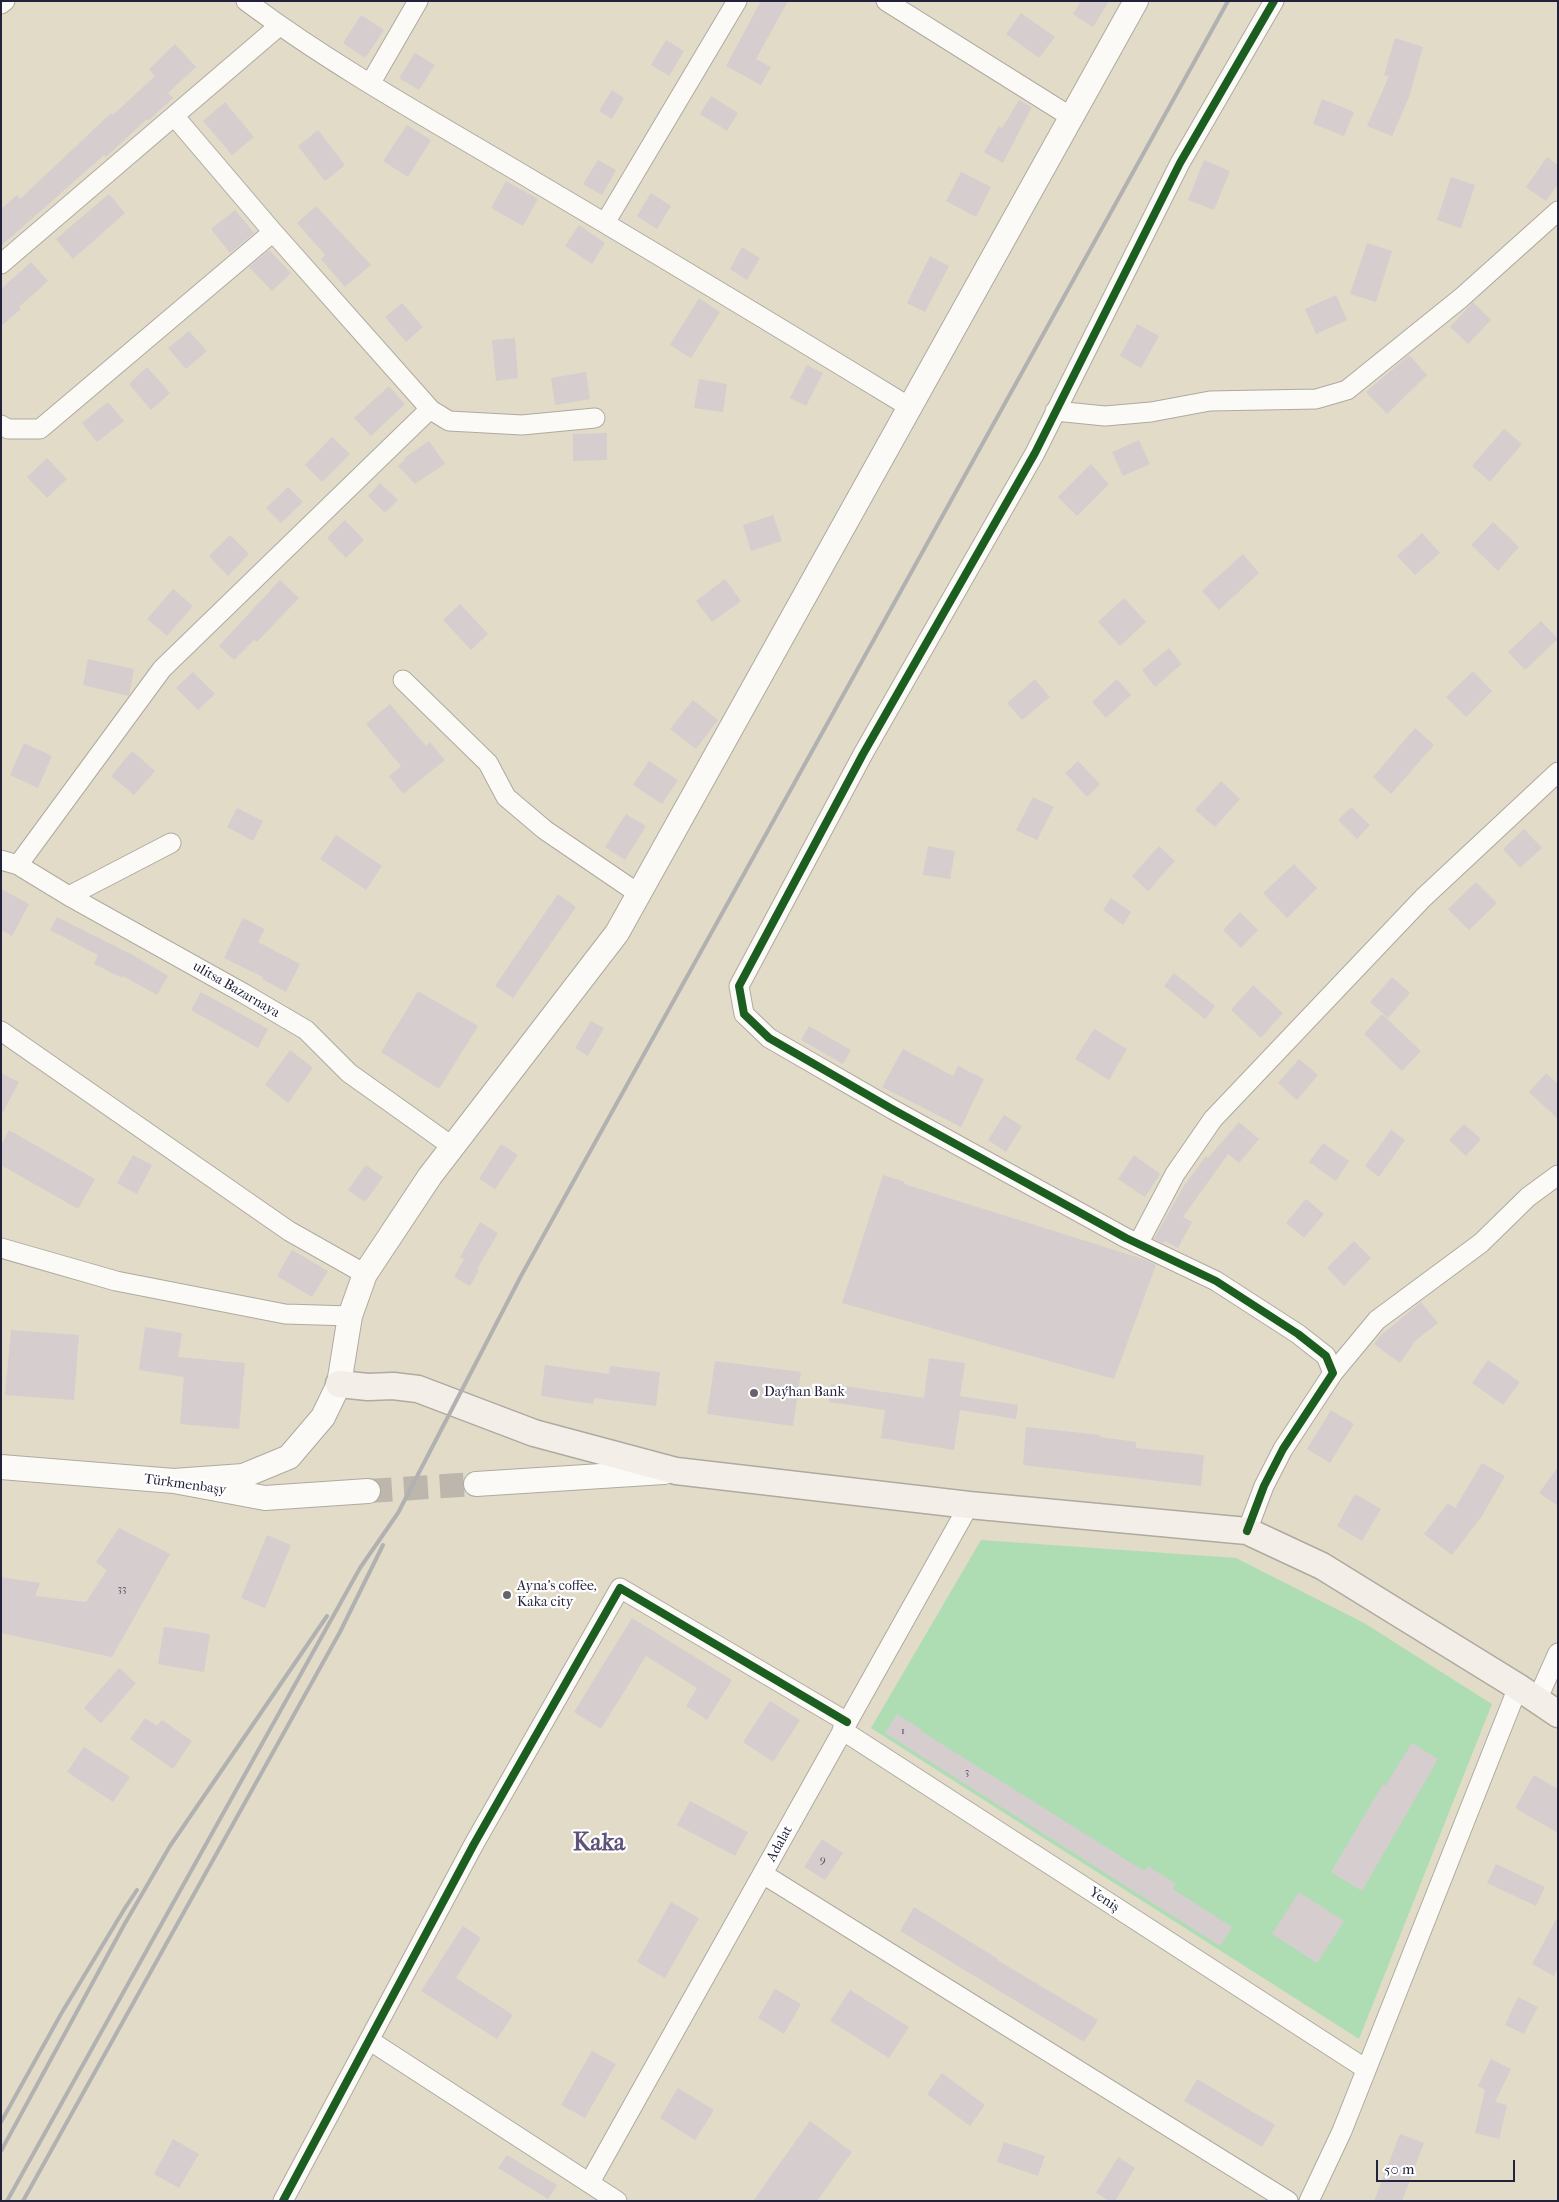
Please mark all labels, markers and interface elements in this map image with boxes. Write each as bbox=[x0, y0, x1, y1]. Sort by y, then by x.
street label: ulitsa Bazarnaya bbox=[189, 958, 283, 1022]
place label: Daýhan Bank bbox=[764, 1385, 845, 1401]
marker: Daýhan Bank bbox=[748, 1387, 760, 1399]
street label: Türkmenbaşy bbox=[143, 1471, 227, 1499]
place label: Ayna's coffee, Kaka city bbox=[517, 1579, 597, 1611]
house number: 33 bbox=[117, 1582, 127, 1596]
marker: Ayna's coffee, Kaka city bbox=[501, 1589, 513, 1601]
house number: 1 bbox=[901, 1724, 905, 1738]
house number: 3 bbox=[965, 1765, 969, 1779]
street label: Adalat bbox=[763, 1823, 797, 1865]
district label: Kaka bbox=[573, 1830, 625, 1858]
house number: 9 bbox=[820, 1853, 826, 1867]
street label: Yeniş bbox=[1086, 1884, 1122, 1916]
scale bar bbox=[1379, 2150, 1518, 2182]
text: 50 m bbox=[1384, 2160, 1414, 2178]

